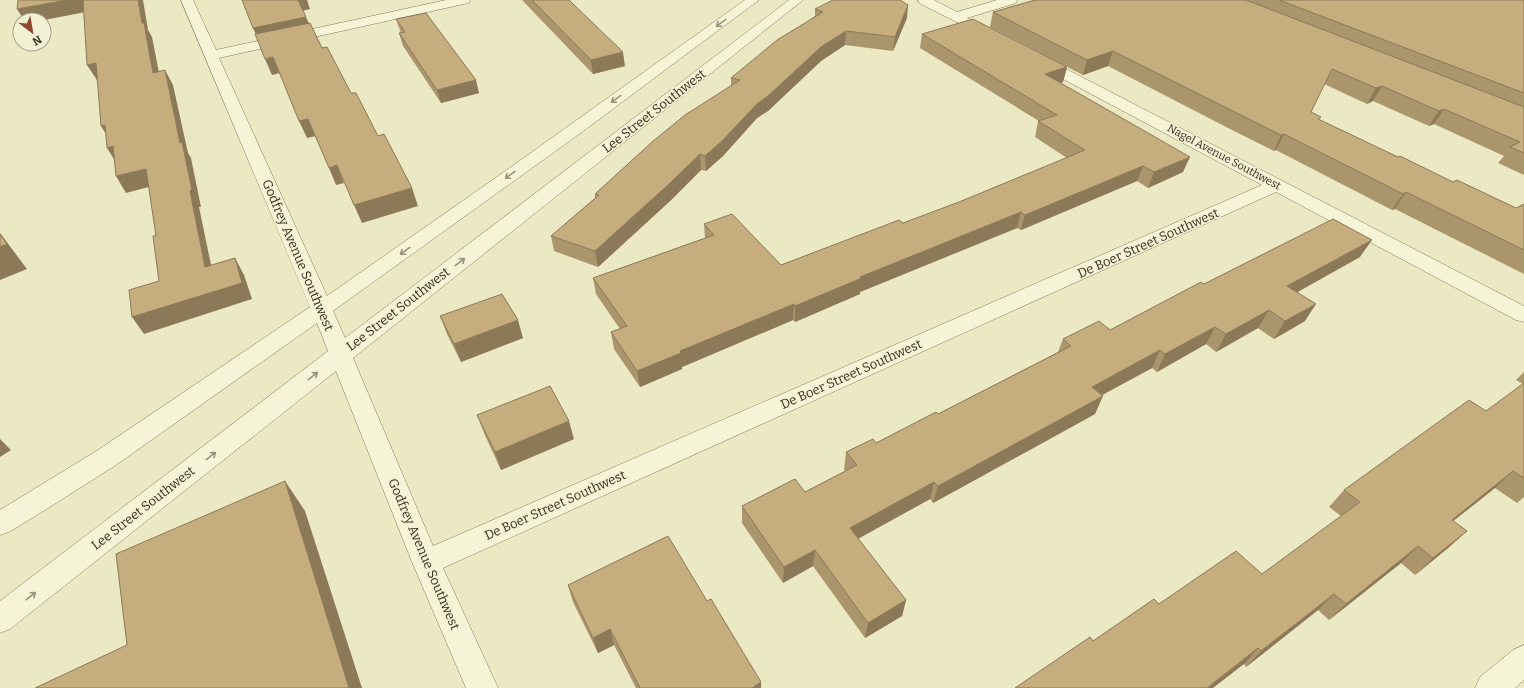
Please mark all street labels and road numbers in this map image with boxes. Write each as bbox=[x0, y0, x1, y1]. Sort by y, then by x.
street label: Lee Street Southwest bbox=[599, 66, 709, 156]
street label: Nagel Avenue Southwest bbox=[1165, 122, 1283, 192]
street label: Godfrey Avenue Southwest bbox=[259, 177, 337, 333]
street label: De Boer Street Southwest bbox=[1075, 205, 1221, 281]
street label: Lee Street Southwest bbox=[343, 264, 453, 354]
street label: De Boer Street Southwest bbox=[778, 336, 924, 412]
street label: Lee Street Southwest bbox=[88, 463, 198, 553]
street label: De Boer Street Southwest bbox=[482, 467, 628, 543]
street label: Godfrey Avenue Southwest bbox=[385, 476, 463, 632]

